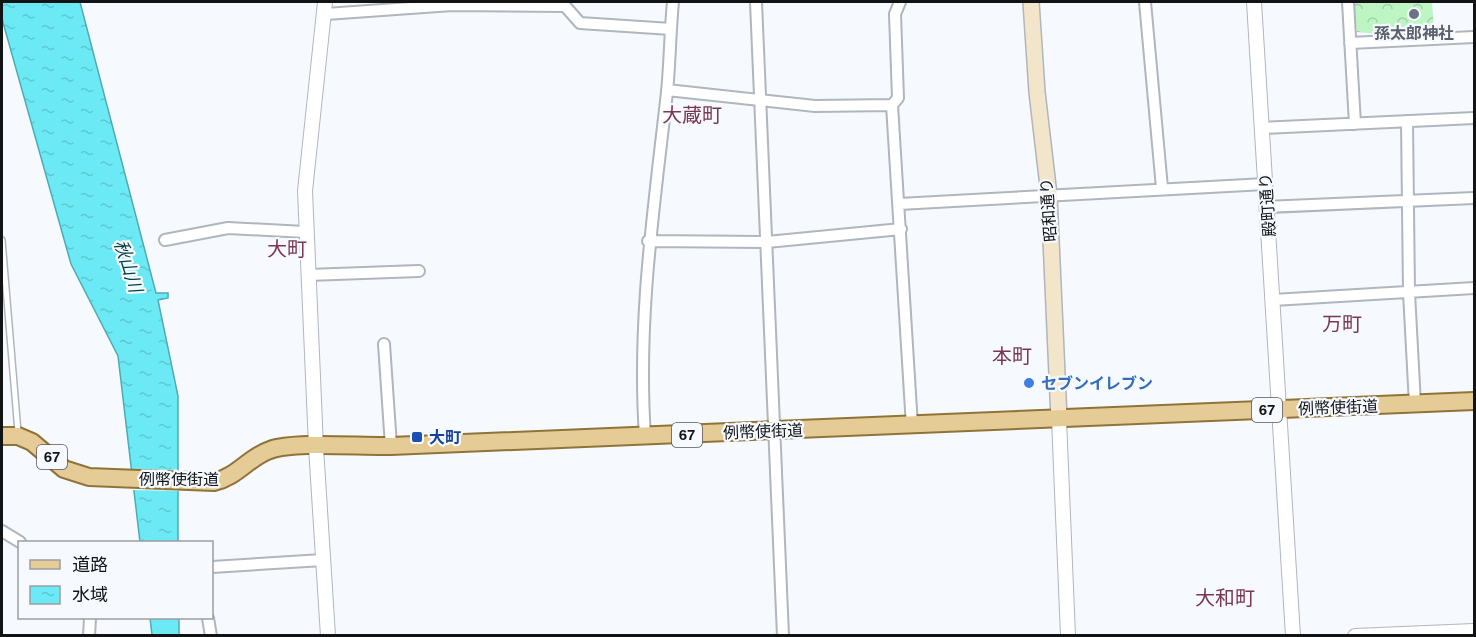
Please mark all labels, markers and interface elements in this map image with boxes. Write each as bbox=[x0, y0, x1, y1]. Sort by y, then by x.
marker: 孫太郎神社 bbox=[1407, 7, 1421, 21]
place label: 孫太郎神社 bbox=[1374, 24, 1454, 42]
district label: 大蔵町 bbox=[662, 104, 722, 126]
street label: 殿町通り bbox=[1257, 172, 1278, 237]
street label: 昭和通り bbox=[1038, 177, 1059, 242]
water label: 秋山川 bbox=[110, 237, 146, 297]
district label: 大町 bbox=[267, 238, 307, 260]
district label: 万町 bbox=[1322, 313, 1362, 335]
district label: 本町 bbox=[992, 345, 1032, 367]
place label: セブンイレブン bbox=[1041, 375, 1153, 392]
marker: セブンイレブン bbox=[1022, 376, 1036, 390]
road number: 67 bbox=[1252, 398, 1282, 422]
street label: 例幣使街道 bbox=[1298, 398, 1378, 417]
street label: 例幣使街道 bbox=[723, 422, 803, 441]
road number: 67 bbox=[672, 423, 702, 447]
place label: 大町 bbox=[429, 429, 461, 446]
marker: 大町 bbox=[410, 430, 424, 444]
road number: 67 bbox=[37, 445, 67, 469]
street label: 例幣使街道 bbox=[139, 471, 219, 488]
legend bbox=[18, 541, 213, 619]
text: 道路 bbox=[72, 555, 108, 575]
text: 水域 bbox=[72, 585, 108, 605]
district label: 大和町 bbox=[1195, 587, 1255, 609]

